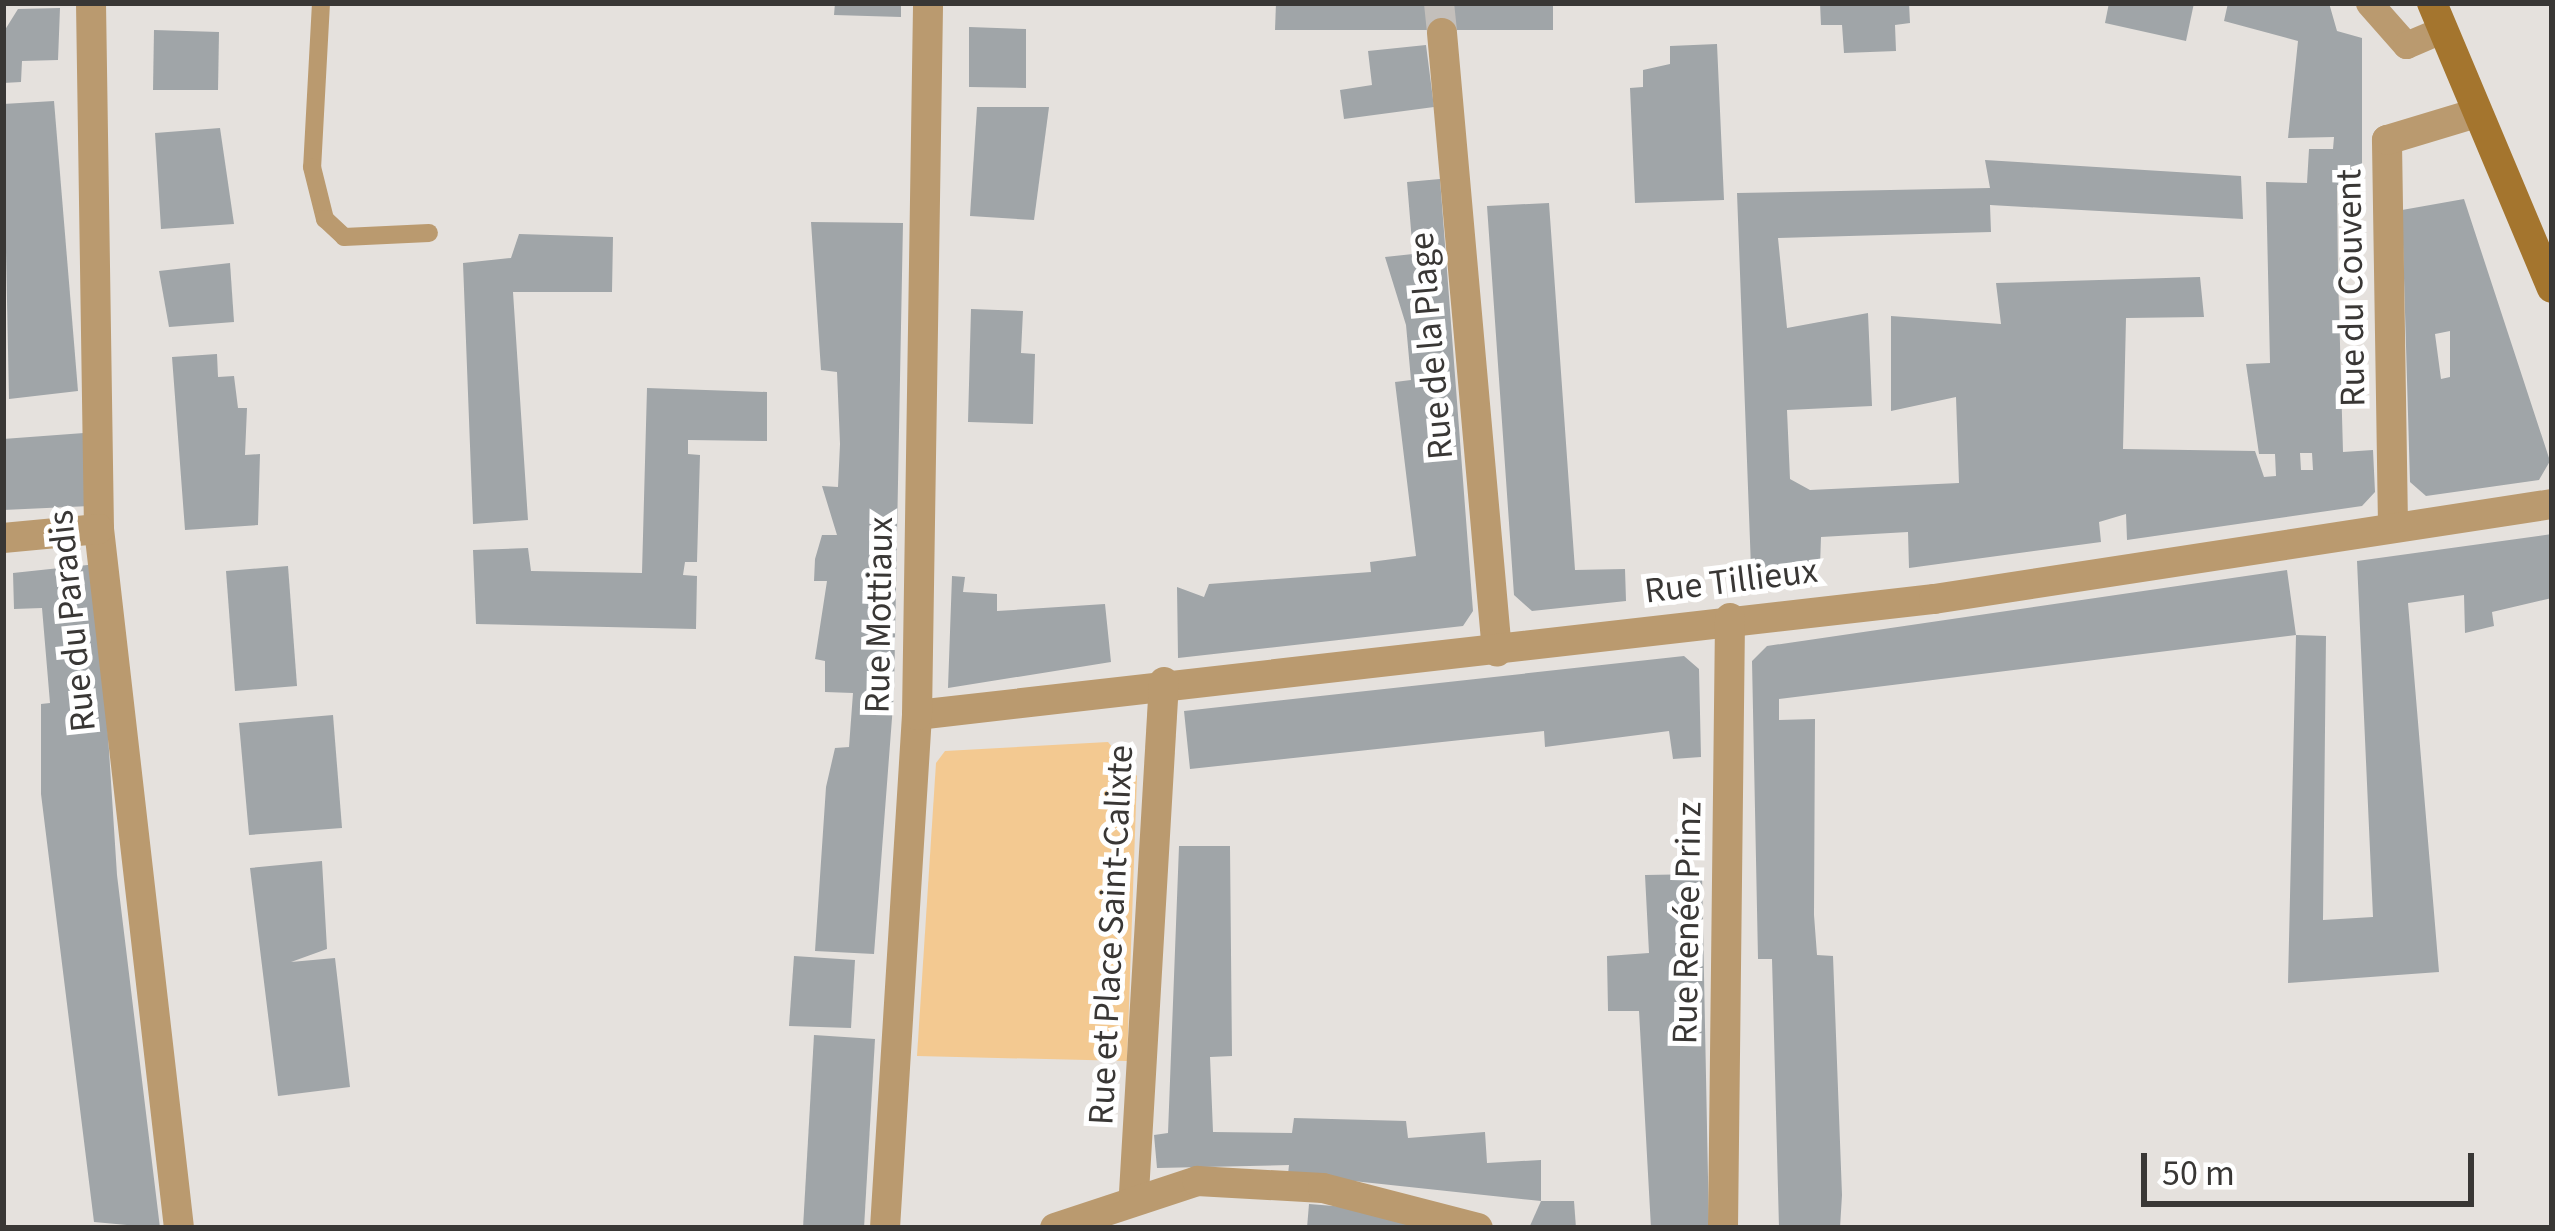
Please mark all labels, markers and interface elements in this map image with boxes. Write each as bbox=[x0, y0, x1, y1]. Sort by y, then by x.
street label: Rue du Couvent bbox=[2327, 169, 2375, 407]
street label: Rue de la Plage bbox=[1400, 231, 1462, 461]
street label: Rue du Paradis bbox=[39, 508, 105, 734]
street label: Rue Mottiaux bbox=[856, 516, 902, 714]
street label: Rue Tillieux bbox=[1642, 549, 1820, 613]
street label: Rue et Place Saint-Calixte bbox=[1079, 744, 1143, 1126]
street label: Rue Renée Prinz bbox=[1663, 801, 1711, 1045]
scale bar bbox=[2147, 1129, 2480, 1203]
text: 50 m bbox=[2162, 1148, 2235, 1199]

